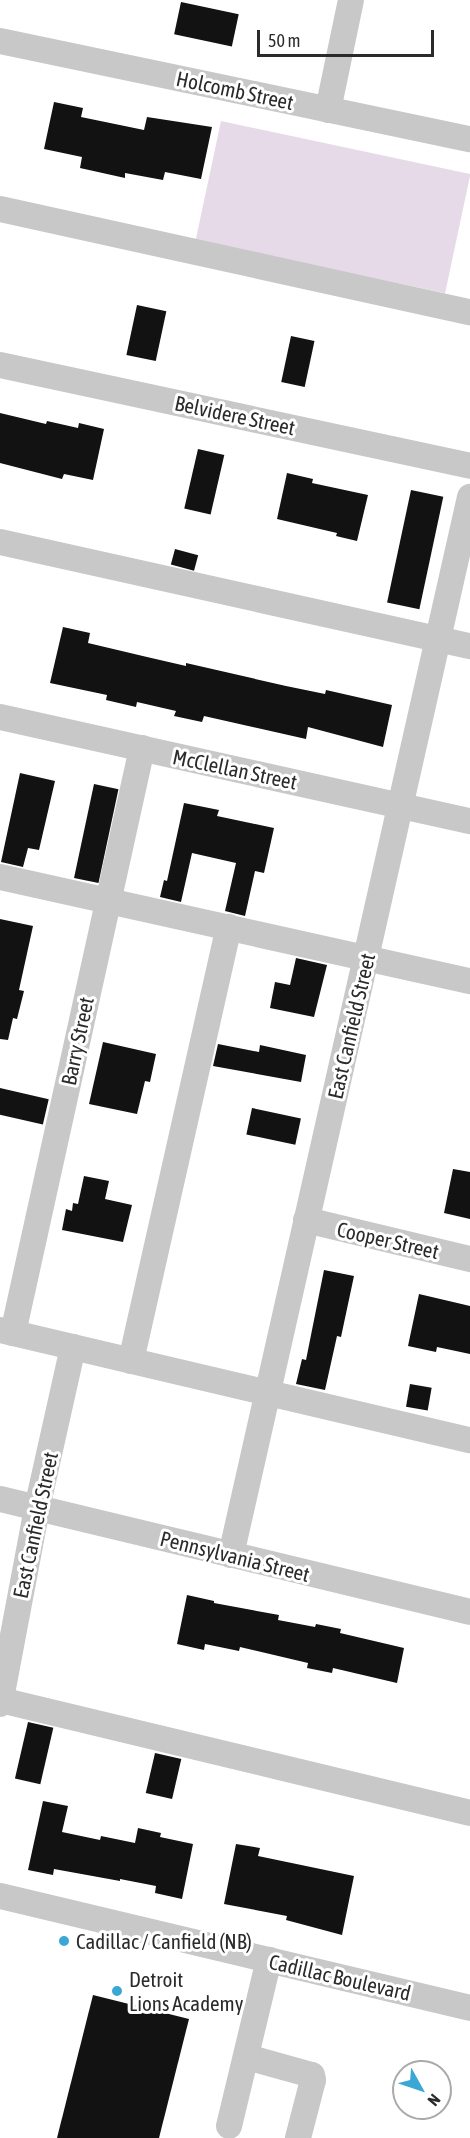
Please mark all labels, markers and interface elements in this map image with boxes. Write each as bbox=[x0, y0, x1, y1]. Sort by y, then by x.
scale bar bbox=[260, 18, 437, 56]
text: 50 m bbox=[268, 30, 300, 51]
street label: Holcomb Street bbox=[174, 65, 296, 115]
street label: Belvidere Street bbox=[172, 390, 298, 440]
street label: McClellan Street bbox=[171, 744, 299, 794]
street label: East Canfield Street bbox=[322, 951, 380, 1101]
street label: Barry Street bbox=[55, 995, 99, 1087]
street label: Cooper Street bbox=[335, 1216, 441, 1264]
street label: East Canfield Street bbox=[7, 1450, 63, 1600]
street label: Pennsylvania Street bbox=[158, 1525, 312, 1587]
place label: Cadillac / Canfield (NB) bbox=[76, 1928, 252, 1954]
marker: Cadillac / Canfield (NB) bbox=[57, 1934, 71, 1948]
street label: Cadillac Boulevard bbox=[267, 1948, 413, 2006]
place label: Detroit Lions Academy bbox=[129, 1966, 243, 2016]
marker: Detroit Lions Academy bbox=[110, 1984, 124, 1998]
north arrow bbox=[392, 2060, 452, 2120]
text: N bbox=[424, 2091, 444, 2110]

